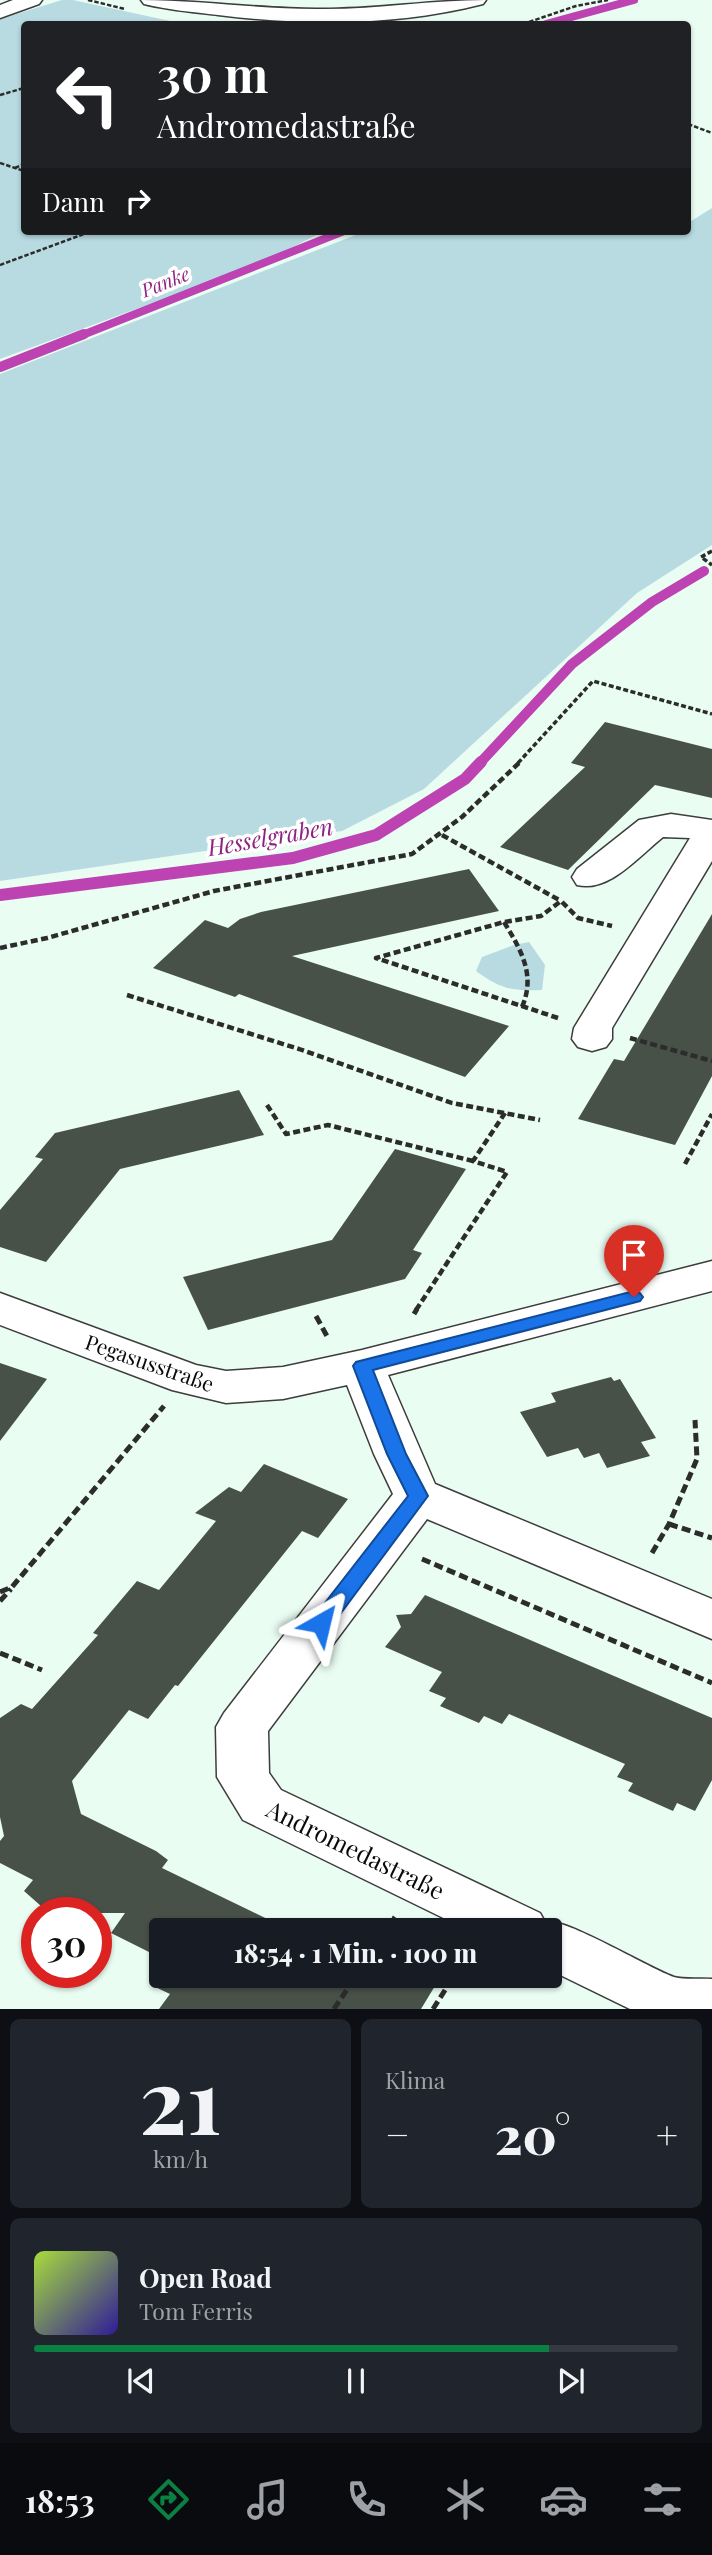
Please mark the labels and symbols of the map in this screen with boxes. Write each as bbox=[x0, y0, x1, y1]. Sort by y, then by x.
water label: Panke bbox=[136, 260, 193, 303]
water label: Hesselgraben bbox=[204, 810, 335, 862]
pin bbox=[604, 1225, 664, 1297]
street label: Pegasusstraße bbox=[82, 1327, 218, 1397]
position arrow bbox=[284, 1586, 358, 1660]
street label: Andromedastraße bbox=[261, 1792, 450, 1906]
speed limit sign: 30 bbox=[21, 1897, 112, 1988]

